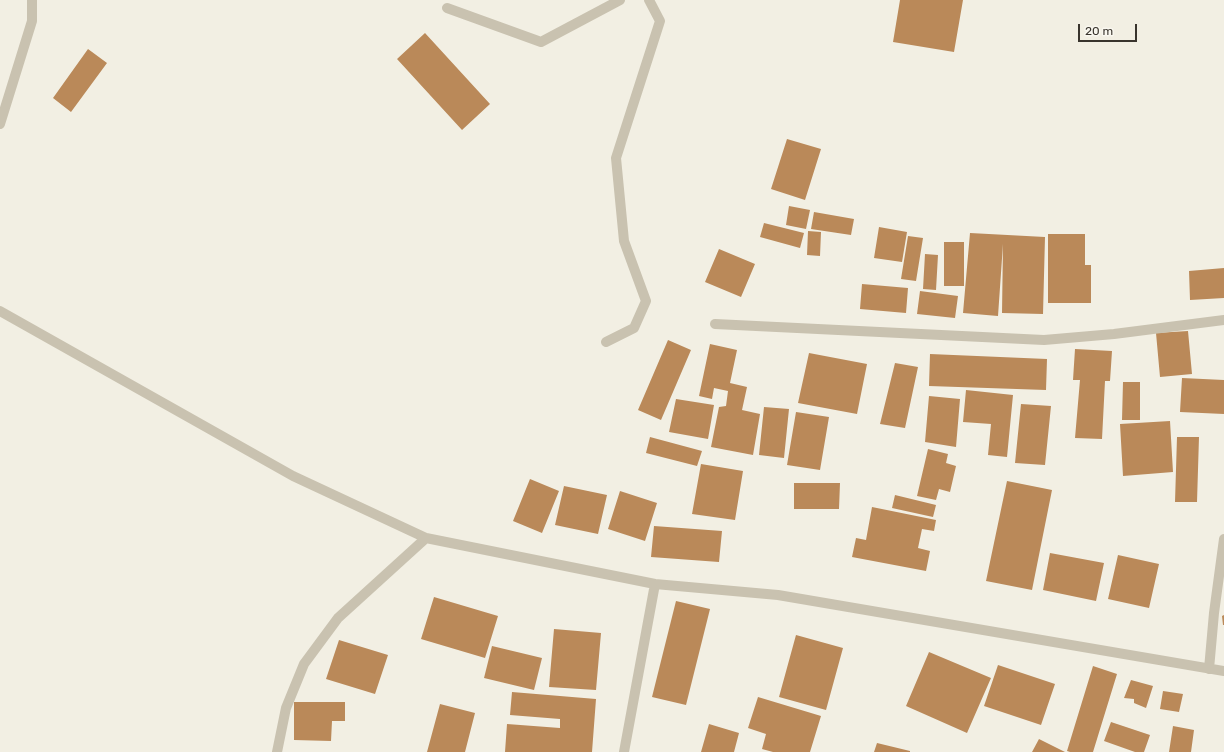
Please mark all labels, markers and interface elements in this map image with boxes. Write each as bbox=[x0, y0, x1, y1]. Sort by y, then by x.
scale bar bbox=[1080, 16, 1139, 42]
text: 20 m bbox=[1085, 24, 1113, 38]

